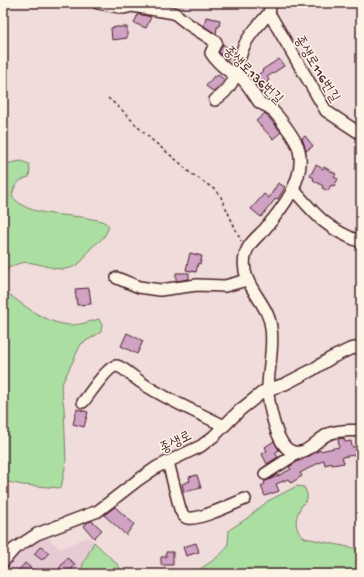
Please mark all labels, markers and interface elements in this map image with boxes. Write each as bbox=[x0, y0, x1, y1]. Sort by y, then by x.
street label: 종생로116번길 bbox=[289, 33, 343, 106]
street label: 종생로136번길 bbox=[219, 43, 286, 109]
street label: 종생로 bbox=[157, 428, 195, 458]

